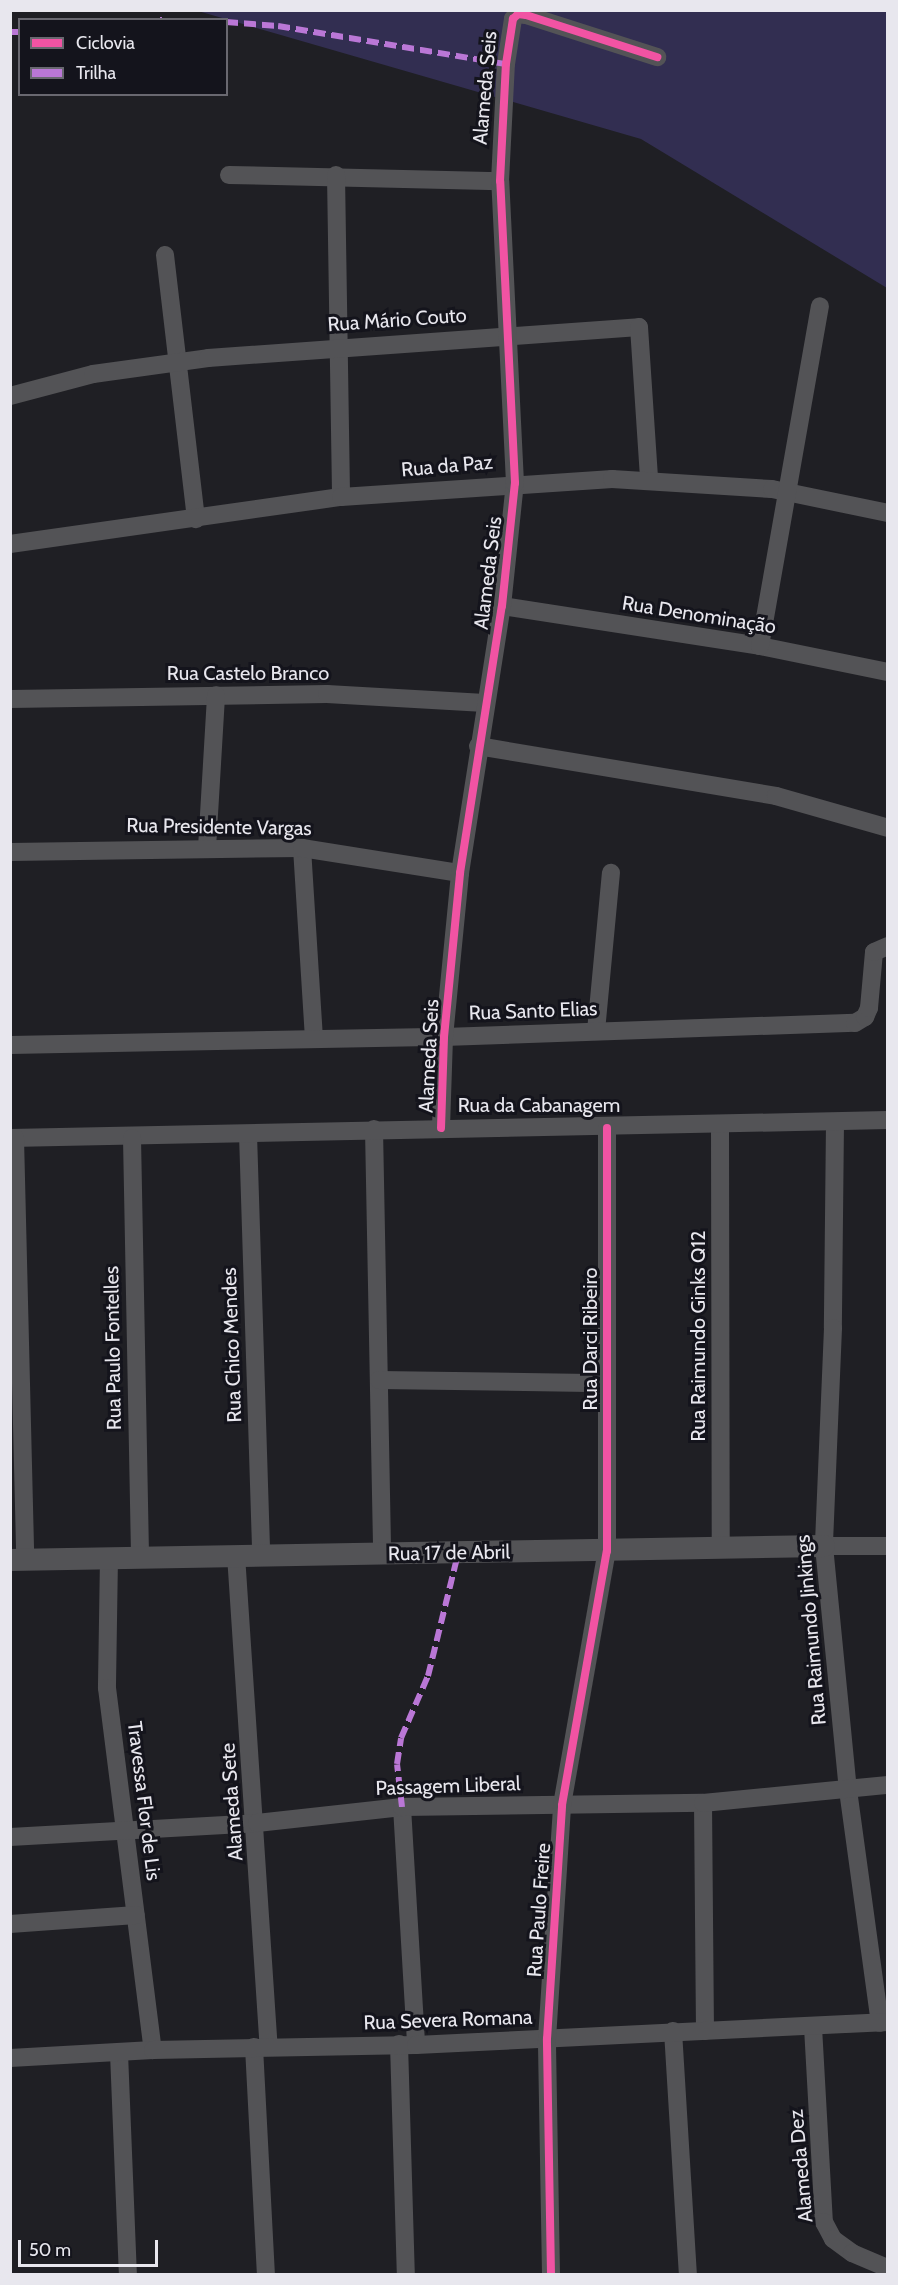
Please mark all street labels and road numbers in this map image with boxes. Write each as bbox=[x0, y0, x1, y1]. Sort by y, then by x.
street label: Alameda Seis bbox=[468, 30, 502, 146]
street label: Rua Mário Couto bbox=[327, 303, 467, 337]
street label: Rua da Paz bbox=[400, 450, 494, 482]
street label: Alameda Seis bbox=[469, 515, 507, 631]
street label: Rua Denominação bbox=[620, 591, 778, 639]
street label: Rua Castelo Branco bbox=[167, 661, 329, 685]
street label: Rua Presidente Vargas bbox=[126, 813, 312, 841]
street label: Rua Santo Elias bbox=[468, 997, 598, 1025]
street label: Alameda Seis bbox=[414, 998, 444, 1114]
street label: Rua da Cabanagem bbox=[458, 1093, 620, 1117]
street label: Rua Raimundo Ginks Q12 bbox=[686, 1231, 710, 1441]
street label: Rua Paulo Fontelles bbox=[100, 1266, 126, 1430]
street label: Rua Chico Mendes bbox=[217, 1267, 247, 1423]
street label: Rua Darci Ribeiro bbox=[578, 1267, 602, 1411]
street label: Rua Raimundo Jinkings bbox=[791, 1534, 831, 1726]
street label: Rua 17 de Abril bbox=[388, 1540, 510, 1566]
street label: Travessa Flor de Lis bbox=[122, 1720, 166, 1882]
street label: Alameda Sete bbox=[216, 1742, 248, 1862]
street label: Passagem Liberal bbox=[375, 1771, 521, 1801]
street label: Rua Paulo Freire bbox=[522, 1842, 556, 1978]
street label: Rua Severa Romana bbox=[363, 2005, 533, 2035]
street label: Alameda Dez bbox=[784, 2108, 818, 2224]

